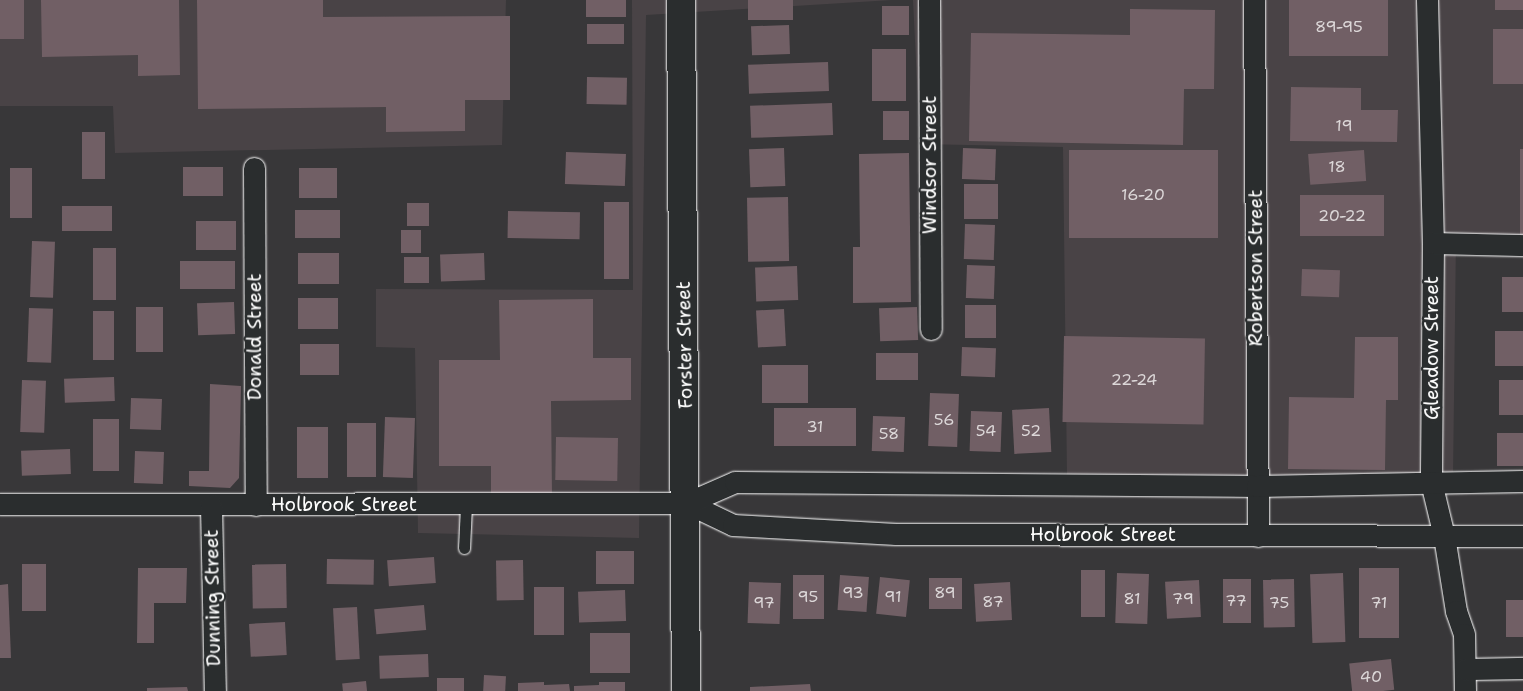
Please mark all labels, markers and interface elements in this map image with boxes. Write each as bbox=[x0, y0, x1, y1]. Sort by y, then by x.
house number: 89-95 bbox=[1315, 17, 1363, 37]
street label: Windsor Street bbox=[919, 96, 941, 234]
house number: 19 bbox=[1335, 116, 1353, 136]
house number: 18 bbox=[1328, 157, 1346, 177]
house number: 16-20 bbox=[1121, 185, 1165, 205]
street label: Robertson Street bbox=[1245, 190, 1267, 346]
house number: 20-22 bbox=[1318, 206, 1366, 226]
street label: Donald Street bbox=[244, 274, 266, 400]
street label: Gleadow Street bbox=[1421, 276, 1443, 420]
street label: Forster Street bbox=[672, 281, 698, 409]
house number: 22-24 bbox=[1111, 370, 1157, 390]
house number: 56 bbox=[934, 410, 954, 430]
house number: 31 bbox=[806, 417, 824, 437]
house number: 54 bbox=[976, 421, 996, 441]
house number: 52 bbox=[1021, 421, 1041, 441]
house number: 58 bbox=[879, 424, 899, 444]
street label: Holbrook Street bbox=[271, 494, 417, 516]
street label: Holbrook Street bbox=[1030, 524, 1176, 546]
street label: Dunning Street bbox=[200, 529, 226, 667]
house number: 93 bbox=[842, 583, 864, 603]
house number: 89 bbox=[934, 583, 956, 603]
house number: 95 bbox=[798, 587, 818, 607]
house number: 91 bbox=[884, 587, 902, 607]
house number: 81 bbox=[1123, 589, 1141, 609]
house number: 79 bbox=[1172, 589, 1194, 609]
house number: 77 bbox=[1225, 591, 1247, 611]
house number: 87 bbox=[982, 592, 1004, 612]
house number: 97 bbox=[753, 593, 775, 613]
house number: 75 bbox=[1269, 593, 1289, 613]
house number: 71 bbox=[1370, 593, 1388, 613]
house number: 40 bbox=[1360, 667, 1382, 687]

